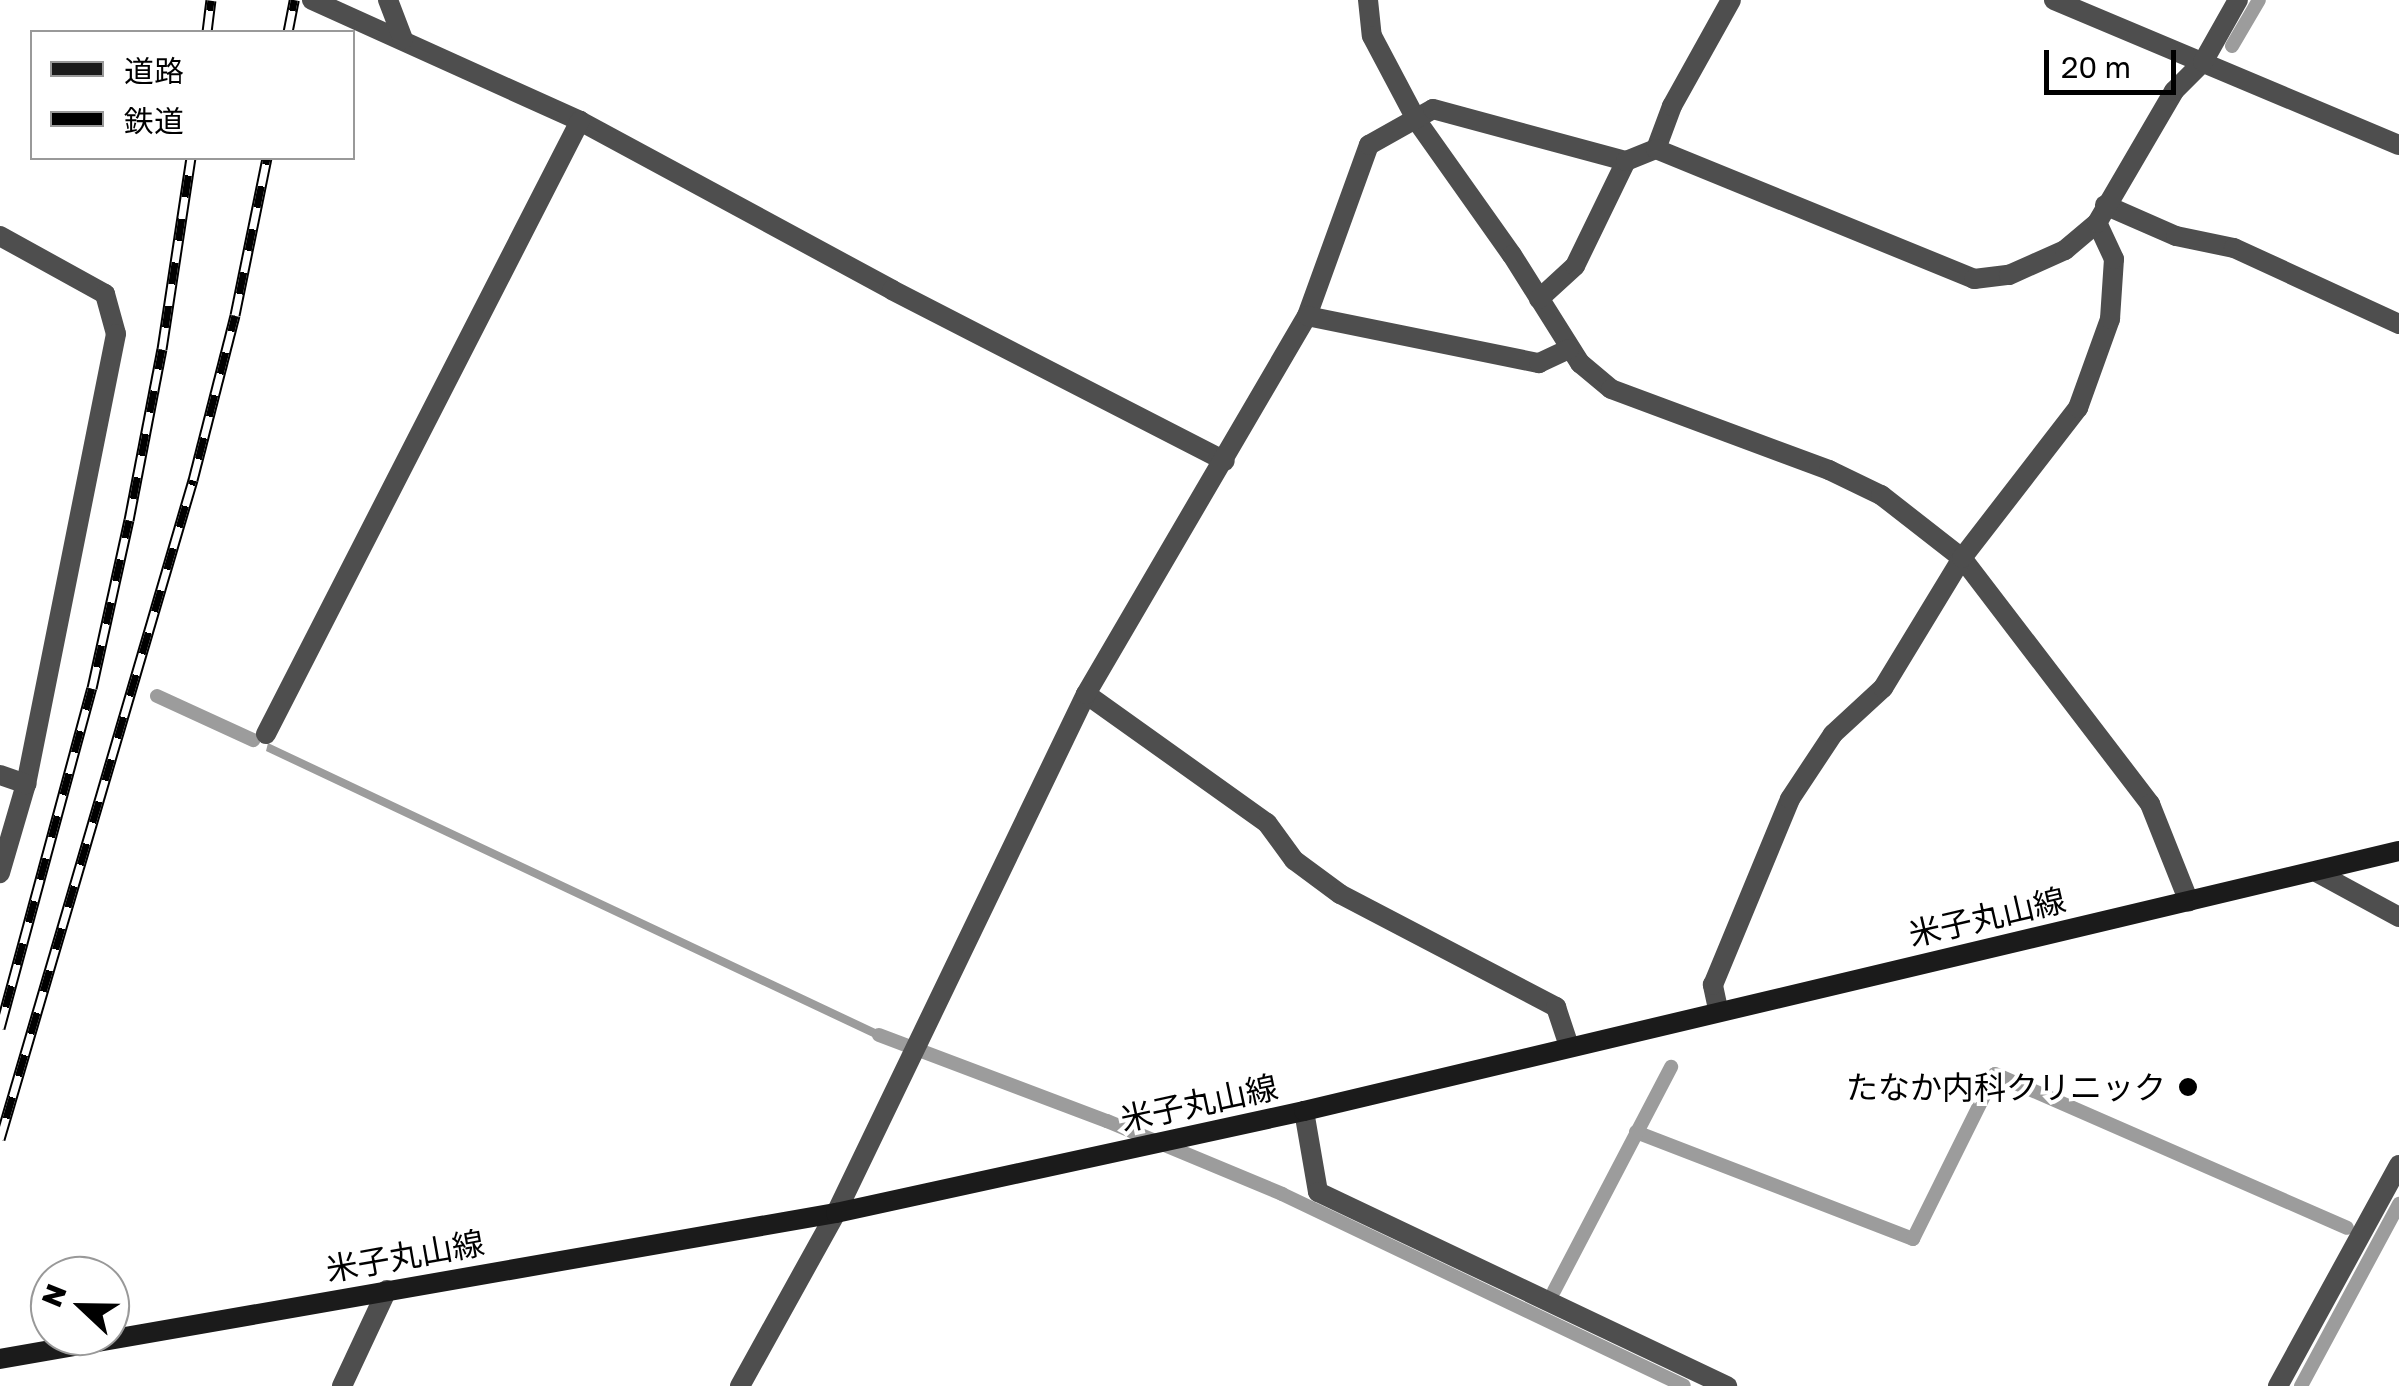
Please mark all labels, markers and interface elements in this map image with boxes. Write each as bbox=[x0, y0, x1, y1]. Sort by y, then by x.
legend bbox=[30, 30, 355, 160]
scale bar bbox=[2049, 30, 2182, 92]
text: 20 m bbox=[2061, 49, 2131, 85]
text: 道路 bbox=[124, 53, 184, 89]
text: 鉄道 bbox=[124, 103, 184, 139]
street label: 米子丸山線 bbox=[1905, 880, 2069, 954]
street label: 米子丸山線 bbox=[1117, 1068, 1281, 1138]
place label: たなか内科クリニック bbox=[1846, 1068, 2166, 1106]
marker: たなか内科クリニック bbox=[2175, 1074, 2201, 1100]
street label: 米子丸山線 bbox=[323, 1223, 487, 1289]
north arrow bbox=[30, 1256, 130, 1356]
text: N bbox=[34, 1279, 73, 1311]

